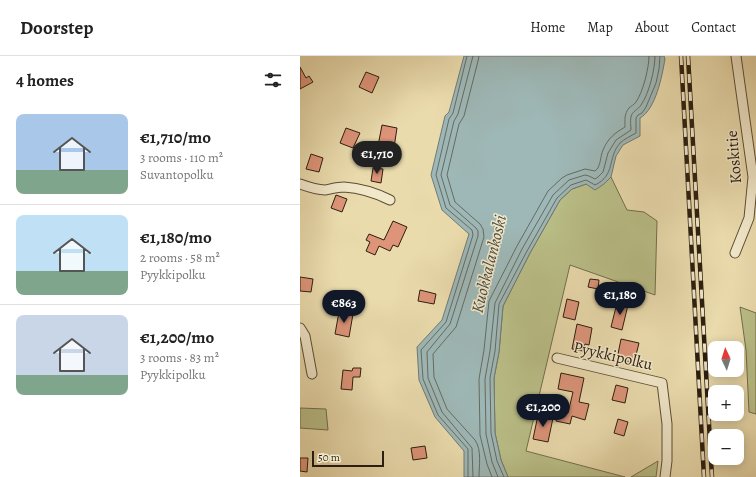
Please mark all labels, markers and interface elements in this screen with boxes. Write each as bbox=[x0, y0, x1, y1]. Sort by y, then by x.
text: Doorstep bbox=[20, 15, 94, 41]
text: Home bbox=[530, 18, 565, 37]
text: Map bbox=[587, 18, 613, 37]
text: About bbox=[635, 18, 669, 37]
text: Contact bbox=[691, 18, 736, 37]
text: 4 homes bbox=[16, 69, 74, 92]
icon: filters bbox=[262, 69, 284, 91]
text: €1,710/mo bbox=[140, 126, 211, 149]
street label: Koskitie bbox=[721, 129, 747, 185]
icon: home bbox=[48, 130, 96, 178]
pin: €1,710 bbox=[344, 141, 410, 175]
text: €1,710 bbox=[361, 145, 393, 162]
text: 3 rooms · 110 m² bbox=[140, 149, 223, 166]
text: Suvantopolku bbox=[140, 166, 213, 183]
water label: Kuokkalankoski bbox=[466, 212, 512, 315]
text: €1,180/mo bbox=[140, 226, 212, 249]
icon: home bbox=[48, 231, 96, 279]
text: 2 rooms · 58 m² bbox=[140, 249, 220, 266]
text: Pyykkipolku bbox=[140, 266, 205, 283]
pin: €1,180 bbox=[587, 282, 653, 316]
text: €1,180 bbox=[603, 286, 637, 303]
pin: €863 bbox=[320, 290, 368, 324]
text: €863 bbox=[331, 294, 357, 311]
text: €1,200/mo bbox=[140, 326, 214, 349]
icon: home bbox=[48, 331, 96, 379]
street label: Pyykkipolku bbox=[571, 336, 655, 376]
north arrow bbox=[708, 341, 744, 377]
map controls bbox=[708, 341, 744, 465]
text: 3 rooms · 83 m² bbox=[140, 349, 219, 366]
text: Pyykkipolku bbox=[140, 366, 205, 383]
button: + bbox=[708, 385, 744, 421]
pin: €1,200 bbox=[510, 394, 576, 428]
text: €1,200 bbox=[526, 398, 560, 415]
button: − bbox=[708, 429, 744, 465]
scale bar bbox=[312, 449, 384, 468]
text: 50 m bbox=[318, 450, 340, 465]

